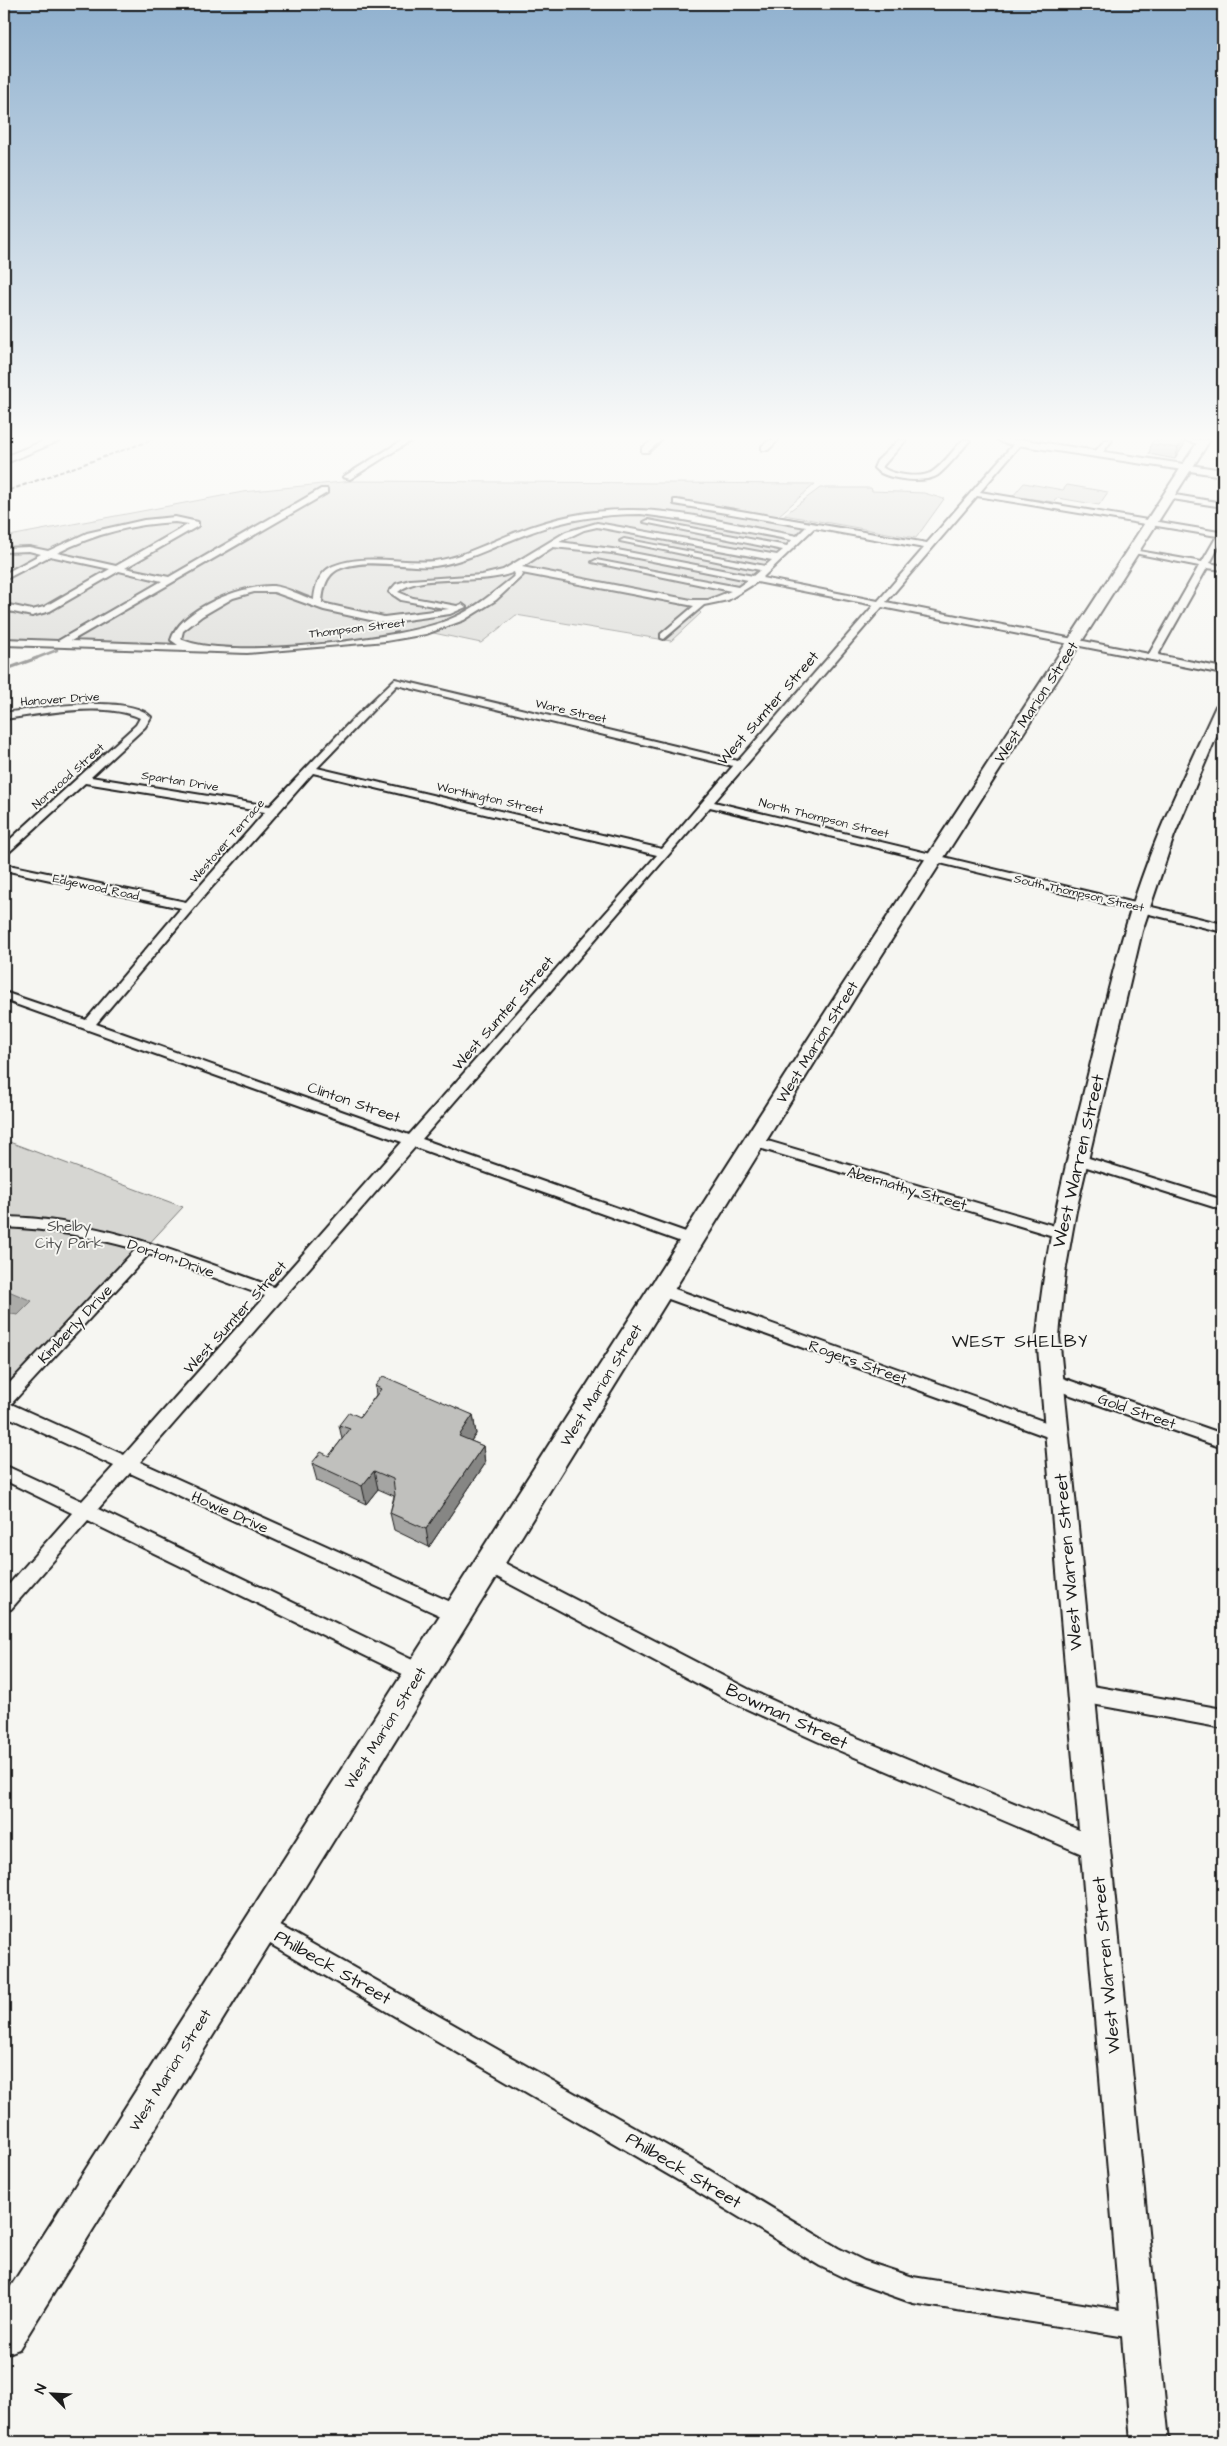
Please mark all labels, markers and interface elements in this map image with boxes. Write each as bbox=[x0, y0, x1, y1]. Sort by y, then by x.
street label: Thompson Street bbox=[308, 614, 406, 643]
street label: West Marion Street bbox=[989, 638, 1084, 767]
street label: West Sumter Street bbox=[713, 647, 824, 770]
street label: Hanover Drive bbox=[20, 688, 101, 711]
street label: Ware Street bbox=[534, 695, 608, 728]
street label: Norwood Street bbox=[28, 739, 108, 813]
street label: Spartan Drive bbox=[140, 767, 220, 796]
street label: Worthington Street bbox=[435, 778, 545, 820]
street label: North Thompson Street bbox=[757, 794, 891, 843]
street label: Westover Terrace bbox=[186, 795, 269, 887]
street label: Edgewood Road bbox=[51, 870, 141, 906]
street label: South Thompson Street bbox=[1012, 870, 1146, 917]
street label: West Sumter Street bbox=[448, 952, 559, 1075]
street label: West Marion Street bbox=[771, 977, 864, 1107]
street label: West Warren Street bbox=[1046, 1071, 1111, 1250]
street label: Clinton Street bbox=[305, 1077, 403, 1128]
street label: Abernathy Street bbox=[844, 1161, 969, 1217]
park label: Shelby City Park bbox=[35, 1216, 103, 1255]
street label: Dorton Drive bbox=[125, 1234, 217, 1283]
street label: West Sumter Street bbox=[179, 1256, 292, 1378]
street label: Kimberly Drive bbox=[33, 1280, 118, 1369]
street label: West Marion Street bbox=[555, 1320, 648, 1450]
district label: WEST SHELBY bbox=[952, 1329, 1088, 1354]
street label: Rogers Street bbox=[805, 1335, 910, 1391]
street label: Gold Street bbox=[1095, 1388, 1179, 1435]
street label: West Warren Street bbox=[1048, 1472, 1089, 1652]
street label: Howie Drive bbox=[188, 1486, 272, 1539]
street label: West Marion Street bbox=[339, 1663, 432, 1793]
street label: Bowman Street bbox=[722, 1677, 853, 1756]
street label: West Warren Street bbox=[1086, 1875, 1127, 2055]
street label: Philbeck Street bbox=[270, 1924, 396, 2011]
street label: West Marion Street bbox=[124, 2005, 217, 2135]
street label: Philbeck Street bbox=[621, 2126, 747, 2215]
north arrow bbox=[28, 2368, 78, 2418]
text: N bbox=[30, 2381, 52, 2397]

